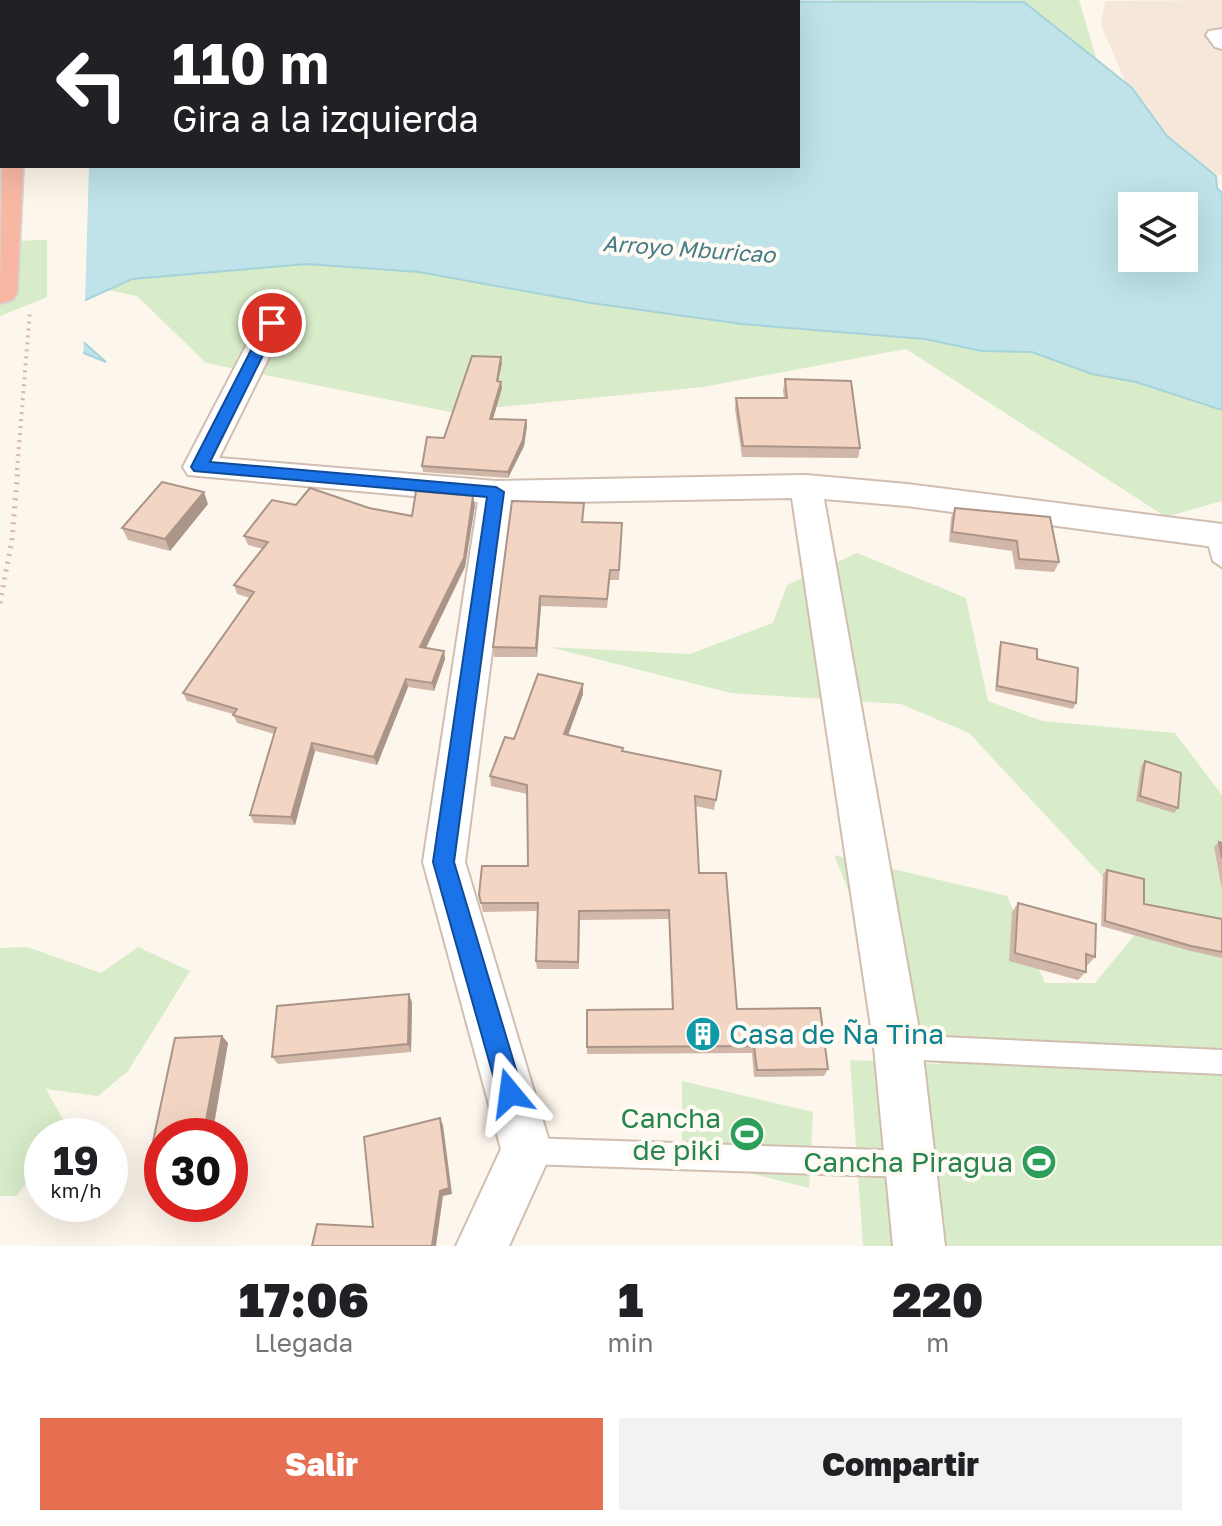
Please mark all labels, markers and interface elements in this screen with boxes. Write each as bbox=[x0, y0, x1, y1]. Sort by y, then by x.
text: 110 m bbox=[172, 29, 329, 96]
icon: left bbox=[40, 32, 144, 136]
text: Gira a la izquierda bbox=[172, 97, 479, 140]
map controls bbox=[1118, 192, 1198, 272]
button: layers bbox=[1118, 192, 1198, 272]
water label: Arroyo Mburicao bbox=[602, 229, 778, 268]
pin bbox=[238, 289, 306, 357]
icon: arrive bbox=[250, 301, 294, 345]
building icon: Casa de Ña Tina bbox=[684, 1015, 722, 1053]
place label: Casa de Ña Tina bbox=[729, 1017, 944, 1050]
position arrow bbox=[468, 1051, 552, 1135]
place label: Cancha de piki bbox=[621, 1101, 721, 1166]
sports icon: Cancha de piki bbox=[728, 1115, 766, 1153]
speed limit sign: 30 bbox=[144, 1118, 248, 1222]
text: 19 bbox=[53, 1136, 99, 1184]
sports icon: Cancha Piragua bbox=[1020, 1143, 1058, 1181]
place label: Cancha Piragua bbox=[803, 1145, 1013, 1178]
text: km/h bbox=[51, 1178, 101, 1202]
text: 17:06 bbox=[239, 1270, 369, 1328]
text: 1 bbox=[618, 1270, 643, 1328]
text: 220 bbox=[892, 1270, 983, 1328]
text: Llegada bbox=[254, 1327, 353, 1358]
text: min bbox=[608, 1327, 654, 1358]
text: m bbox=[926, 1327, 949, 1358]
button: Salir bbox=[40, 1418, 603, 1510]
button: Compartir bbox=[619, 1418, 1182, 1510]

